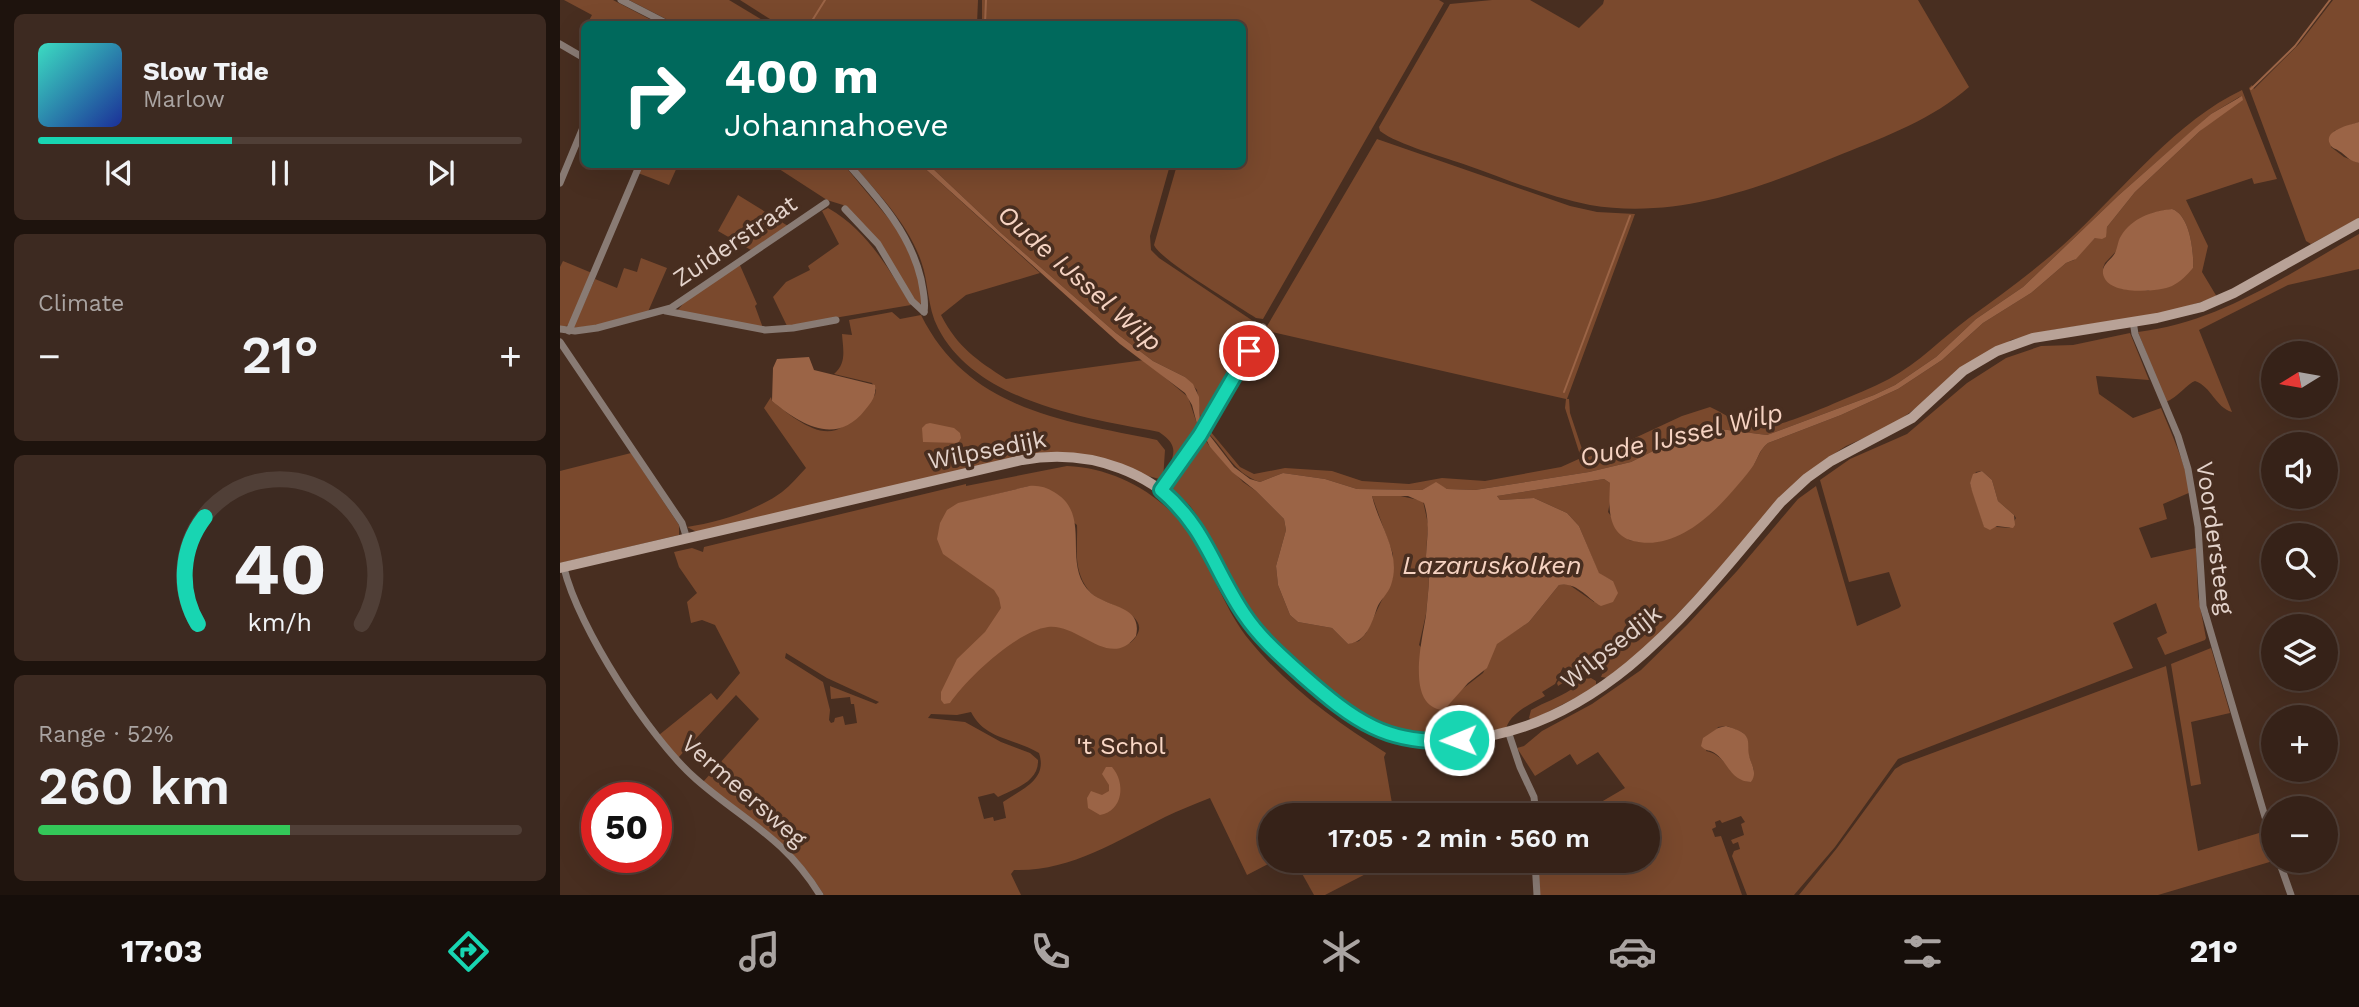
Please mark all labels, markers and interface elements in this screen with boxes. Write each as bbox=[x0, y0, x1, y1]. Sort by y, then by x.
text: 400 m bbox=[724, 47, 879, 105]
icon: right bbox=[609, 49, 700, 140]
text: Slow Tide bbox=[143, 56, 269, 86]
text: Marlow bbox=[143, 86, 225, 113]
text: Johannahoeve bbox=[724, 106, 949, 144]
icon: previous bbox=[100, 154, 138, 192]
icon: pause bbox=[261, 154, 299, 192]
icon: next bbox=[422, 154, 460, 192]
street label: Zuiderstraat bbox=[668, 189, 802, 293]
water label: Oude IJssel Wilp bbox=[992, 199, 1168, 357]
text: Climate bbox=[38, 290, 124, 317]
pin bbox=[1219, 321, 1279, 381]
text: 21° bbox=[241, 325, 319, 386]
icon: arrive bbox=[1230, 332, 1268, 370]
text: − bbox=[38, 334, 61, 378]
text: + bbox=[499, 334, 522, 378]
north arrow bbox=[2261, 341, 2338, 418]
map controls bbox=[2261, 341, 2338, 873]
water label: Oude IJssel Wilp bbox=[1577, 397, 1785, 473]
street label: Wilpsedijk bbox=[926, 425, 1049, 475]
button: sound bbox=[2261, 432, 2338, 509]
street label: Voordersteeg bbox=[2190, 460, 2240, 616]
button: search bbox=[2261, 523, 2338, 600]
text: 40 bbox=[233, 526, 327, 612]
water label: Lazaruskolken bbox=[1402, 550, 1582, 580]
street label: Wilpsedijk bbox=[1555, 599, 1667, 695]
text: km/h bbox=[248, 607, 312, 636]
button: layers bbox=[2261, 614, 2338, 691]
position arrow bbox=[1422, 703, 1496, 777]
button: + bbox=[2261, 705, 2338, 782]
text: Range · 52% bbox=[38, 721, 173, 748]
street label: Vermeersweg bbox=[676, 729, 812, 853]
park label: 't Schol bbox=[1076, 732, 1166, 760]
text: 260 km bbox=[38, 756, 230, 817]
speed limit sign: 50 bbox=[581, 782, 672, 873]
button: − bbox=[2261, 796, 2338, 873]
text: 17:05 · 2 min · 560 m bbox=[1328, 823, 1590, 853]
icon: directions bbox=[444, 927, 493, 976]
icon: music bbox=[735, 927, 784, 976]
icon: phone bbox=[1026, 927, 1075, 976]
icon: climate bbox=[1317, 927, 1366, 976]
icon: car bbox=[1608, 927, 1657, 976]
icon: filters bbox=[1898, 927, 1947, 976]
text: 17:03 bbox=[121, 932, 203, 970]
text: 21° bbox=[2189, 932, 2238, 970]

